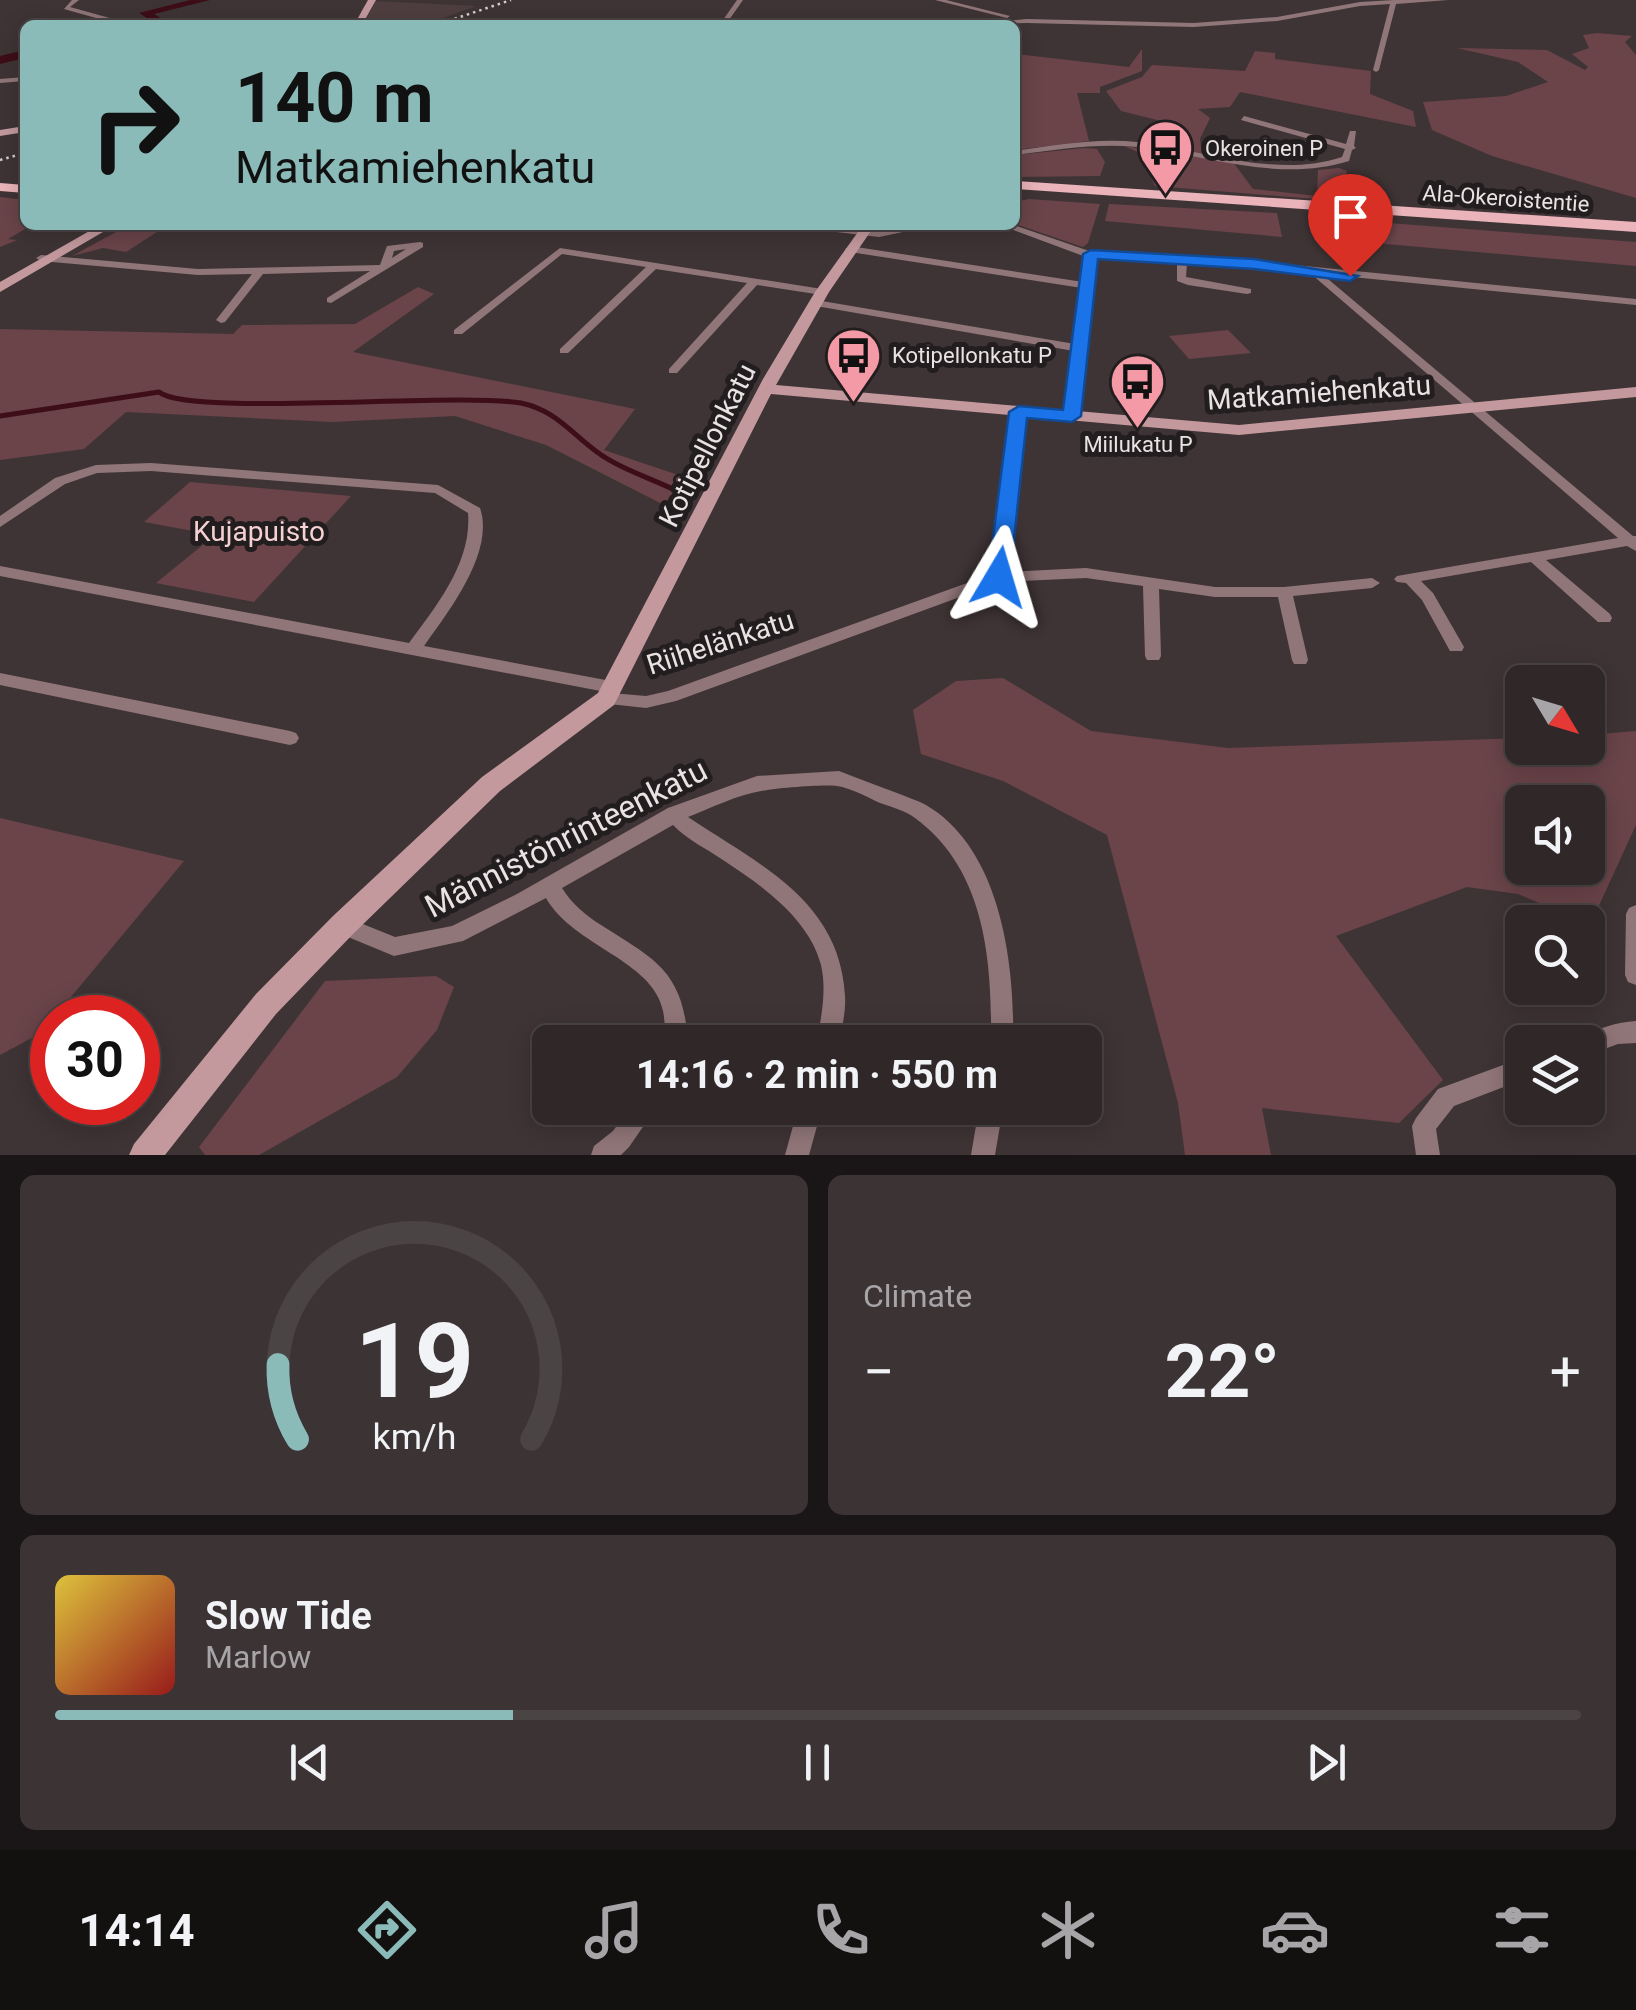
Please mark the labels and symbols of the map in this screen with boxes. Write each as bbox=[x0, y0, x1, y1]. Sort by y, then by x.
bus stop icon: Okeroinen P bbox=[1136, 118, 1196, 197]
place label: Okeroinen P bbox=[1205, 136, 1323, 161]
pin bbox=[1308, 174, 1393, 277]
street label: Ala-Okeroistentie bbox=[1422, 180, 1590, 217]
bus stop icon: Kotipellonkatu P bbox=[823, 325, 883, 404]
place label: Kotipellonkatu P bbox=[892, 343, 1052, 368]
bus stop icon: Miilukatu P bbox=[1108, 351, 1168, 430]
street label: Kotipellonkatu bbox=[652, 358, 763, 532]
street label: Matkamiehenkatu bbox=[1206, 368, 1432, 417]
place label: Miilukatu P bbox=[1083, 432, 1193, 457]
park label: Kujapuisto bbox=[193, 515, 325, 548]
position arrow bbox=[947, 525, 1051, 629]
street label: Riihelänkatu bbox=[642, 603, 798, 682]
north arrow bbox=[1505, 665, 1605, 765]
street label: Männistönrinteenkatu bbox=[419, 750, 713, 926]
speed limit sign: 30 bbox=[30, 995, 160, 1125]

